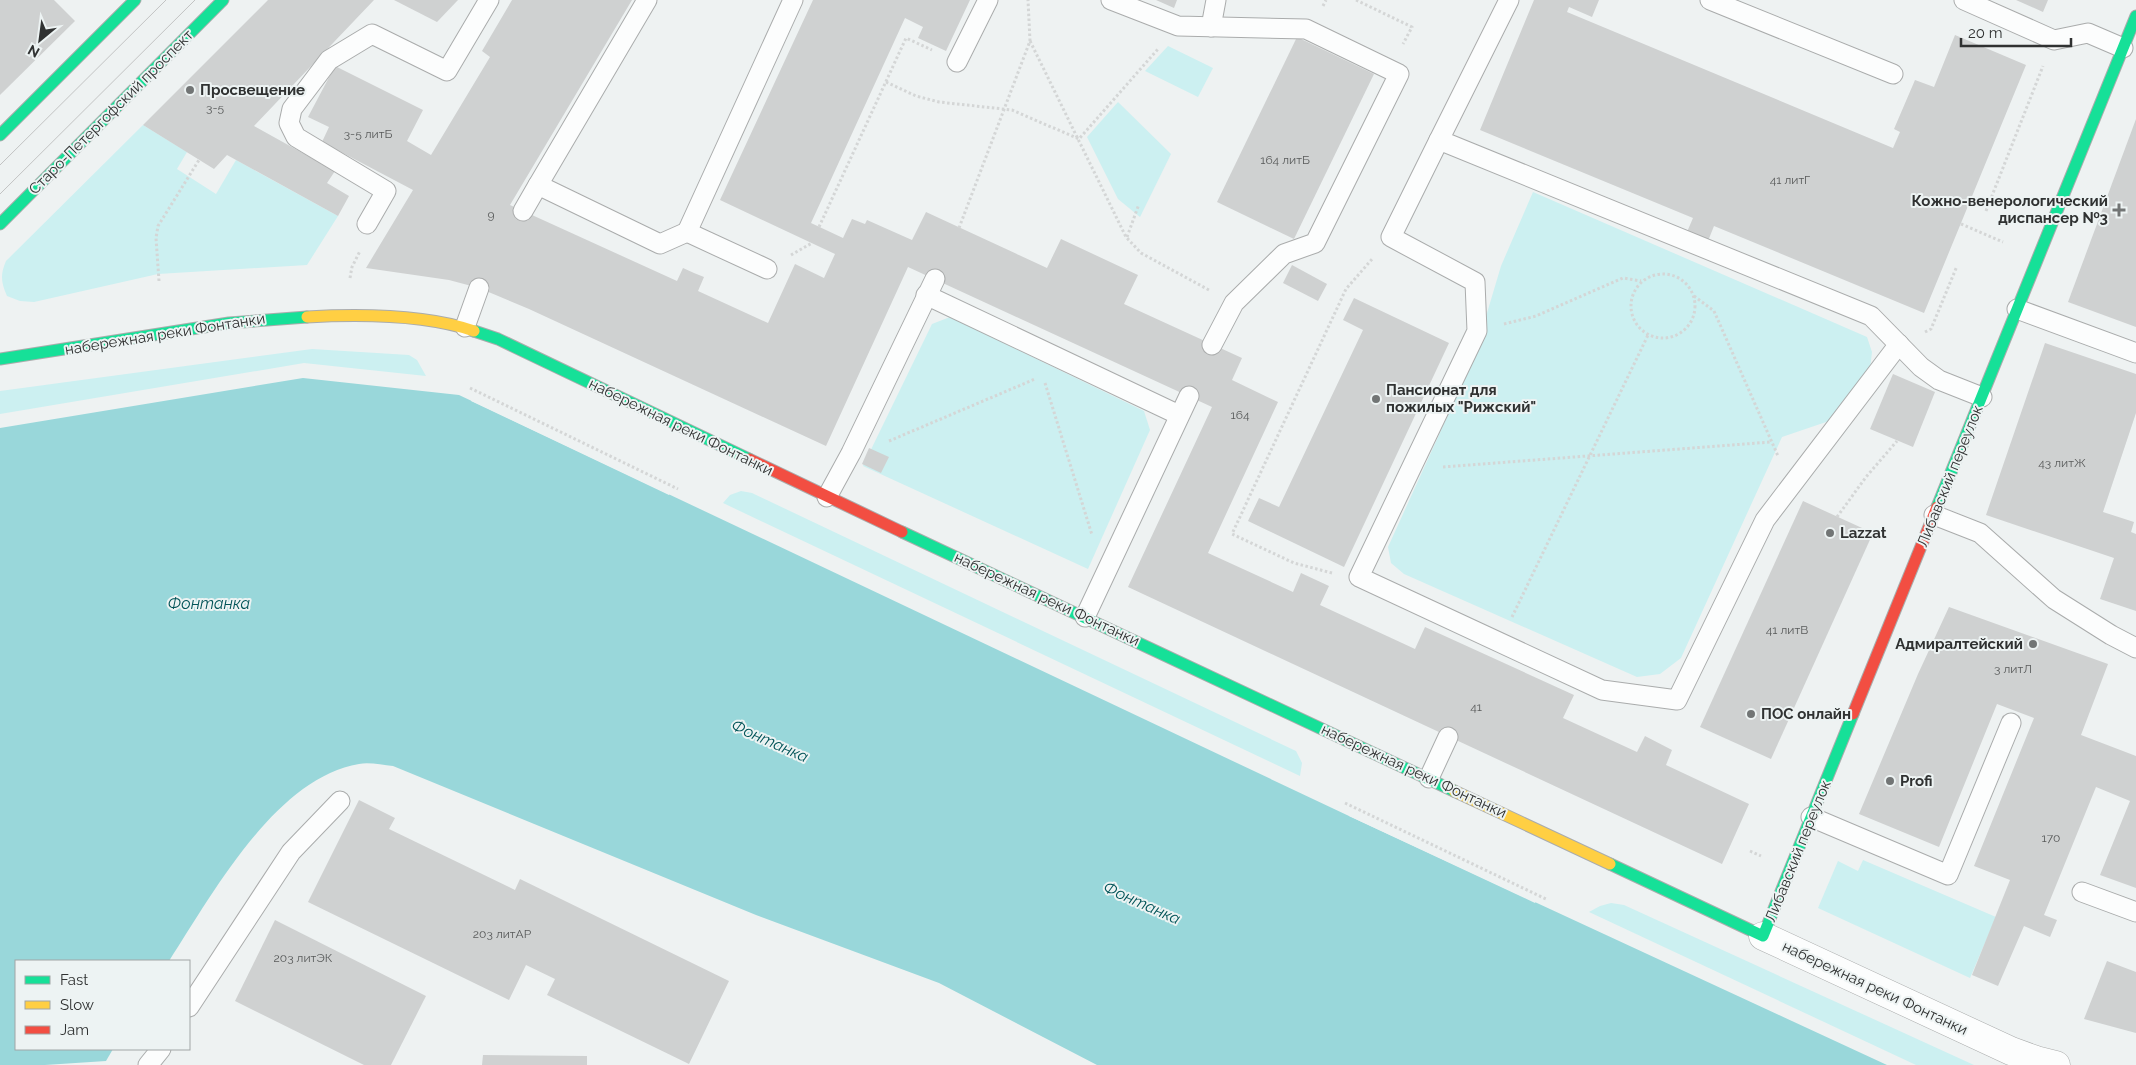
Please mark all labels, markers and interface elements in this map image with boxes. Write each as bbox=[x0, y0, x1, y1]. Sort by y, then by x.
north arrow bbox=[15, 15, 65, 65]
scale bar bbox=[1961, 15, 2071, 47]
text: 20 m bbox=[1968, 24, 2003, 42]
street label: Старо-Петергофский проспект bbox=[25, 26, 197, 198]
text: N bbox=[25, 42, 42, 61]
place label: Просвещение bbox=[200, 81, 305, 99]
marker: Просвещение bbox=[184, 84, 196, 96]
house number: 3-5 bbox=[206, 101, 224, 115]
house number: 3-5 литБ bbox=[344, 127, 392, 141]
house number: 164 литБ bbox=[1260, 153, 1310, 167]
house number: 41 литГ bbox=[1770, 173, 1810, 187]
place label: Кожно-венерологический диспансер №3 bbox=[1912, 192, 2108, 227]
marker: Кожно-венерологический диспансер №3 bbox=[2112, 203, 2126, 217]
house number: 9 bbox=[487, 208, 495, 222]
street label: набережная реки Фонтанки bbox=[64, 309, 266, 359]
street label: набережная реки Фонтанки bbox=[586, 375, 776, 479]
place label: Пансионат для пожилых "Рижский" bbox=[1386, 381, 1536, 416]
marker: Пансионат для пожилых "Рижский" bbox=[1370, 393, 1382, 405]
street label: Либавский переулок bbox=[1913, 402, 1987, 550]
house number: 164 bbox=[1231, 408, 1250, 422]
house number: 43 литЖ bbox=[2038, 456, 2086, 470]
place label: Lazzat bbox=[1840, 524, 1887, 542]
marker: Lazzat bbox=[1824, 527, 1836, 539]
street label: набережная реки Фонтанки bbox=[951, 548, 1143, 650]
water label: Фонтанка bbox=[168, 594, 251, 613]
house number: 41 литВ bbox=[1766, 623, 1808, 637]
place label: Адмиралтейский bbox=[1895, 635, 2023, 653]
marker: Адмиралтейский bbox=[2027, 638, 2039, 650]
house number: 3 литЛ bbox=[1994, 662, 2032, 676]
house number: 41 bbox=[1470, 700, 1482, 714]
place label: ПОС онлайн bbox=[1761, 705, 1851, 723]
marker: ПОС онлайн bbox=[1745, 708, 1757, 720]
water label: Фонтанка bbox=[729, 716, 812, 767]
street label: набережная реки Фонтанки bbox=[1318, 720, 1510, 822]
place label: Profi bbox=[1900, 772, 1933, 790]
marker: Profi bbox=[1884, 775, 1896, 787]
street label: Либавский переулок bbox=[1761, 777, 1835, 925]
house number: 170 bbox=[2042, 831, 2060, 845]
water label: Фонтанка bbox=[1101, 878, 1184, 929]
house number: 203 литАР bbox=[473, 927, 532, 941]
street label: набережная реки Фонтанки bbox=[1779, 937, 1971, 1039]
house number: 203 литЭК bbox=[274, 951, 333, 965]
legend bbox=[15, 960, 190, 1050]
text: Fast bbox=[60, 971, 88, 989]
text: Slow bbox=[60, 996, 94, 1014]
text: Jam bbox=[60, 1021, 89, 1039]

